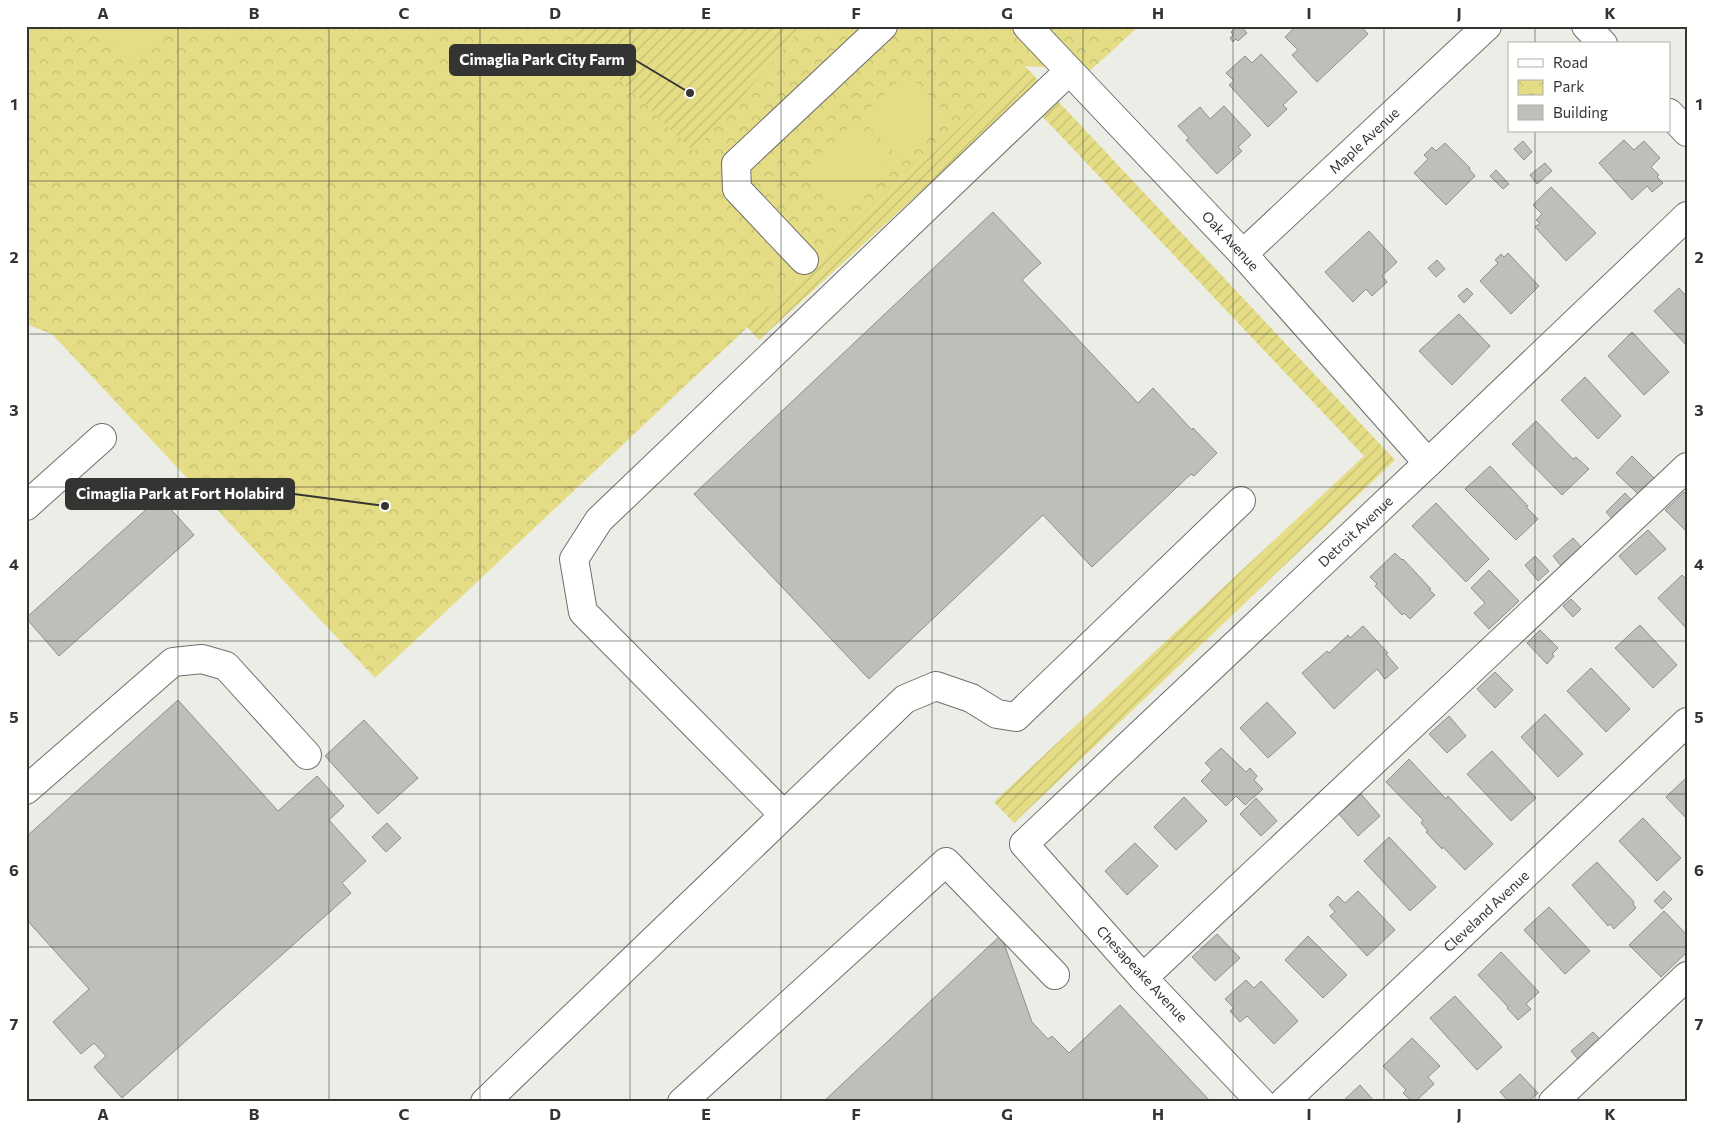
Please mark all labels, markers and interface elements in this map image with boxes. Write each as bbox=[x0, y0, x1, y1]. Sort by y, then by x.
text: A bbox=[97, 3, 109, 22]
text: B bbox=[249, 3, 260, 22]
text: C bbox=[399, 3, 410, 22]
text: D bbox=[549, 3, 561, 22]
text: E bbox=[701, 3, 711, 22]
text: F bbox=[851, 3, 861, 22]
text: G bbox=[1001, 3, 1013, 22]
text: H bbox=[1152, 3, 1164, 22]
text: I bbox=[1306, 3, 1312, 22]
text: J bbox=[1456, 3, 1462, 22]
text: K bbox=[1604, 3, 1616, 22]
legend bbox=[1508, 42, 1670, 132]
callout: Cimaglia Park City Farm bbox=[450, 45, 635, 75]
text: Cimaglia Park City Farm bbox=[459, 50, 625, 68]
text: Road bbox=[1553, 53, 1588, 71]
text: Park bbox=[1553, 77, 1584, 95]
text: 1 bbox=[10, 94, 18, 113]
text: 1 bbox=[1695, 94, 1703, 113]
text: Building bbox=[1553, 103, 1608, 121]
street label: Maple Avenue bbox=[1326, 104, 1402, 177]
street label: Oak Avenue bbox=[1199, 207, 1263, 274]
text: 2 bbox=[9, 247, 19, 266]
text: 2 bbox=[1694, 247, 1704, 266]
text: 3 bbox=[9, 400, 19, 419]
text: 3 bbox=[1694, 400, 1704, 419]
callout: Cimaglia Park at Fort Holabird bbox=[66, 479, 294, 509]
text: Cimaglia Park at Fort Holabird bbox=[76, 484, 284, 502]
street label: Detroit Avenue bbox=[1314, 492, 1396, 570]
text: 4 bbox=[9, 554, 19, 573]
text: 4 bbox=[1694, 554, 1704, 573]
text: 5 bbox=[9, 707, 19, 726]
text: 5 bbox=[1694, 707, 1704, 726]
text: 6 bbox=[9, 860, 19, 879]
text: 6 bbox=[1694, 860, 1704, 879]
street label: Cleveland Avenue bbox=[1440, 867, 1532, 955]
street label: Chesapeake Avenue bbox=[1093, 922, 1191, 1025]
text: 7 bbox=[10, 1014, 19, 1033]
text: 7 bbox=[1695, 1014, 1704, 1033]
text: A bbox=[97, 1104, 109, 1123]
text: B bbox=[249, 1104, 260, 1123]
text: C bbox=[399, 1104, 410, 1123]
text: D bbox=[549, 1104, 561, 1123]
text: E bbox=[701, 1104, 711, 1123]
text: F bbox=[851, 1104, 861, 1123]
text: G bbox=[1001, 1104, 1013, 1123]
text: H bbox=[1152, 1104, 1164, 1123]
text: I bbox=[1306, 1104, 1312, 1123]
text: J bbox=[1456, 1104, 1462, 1123]
text: K bbox=[1604, 1104, 1616, 1123]

